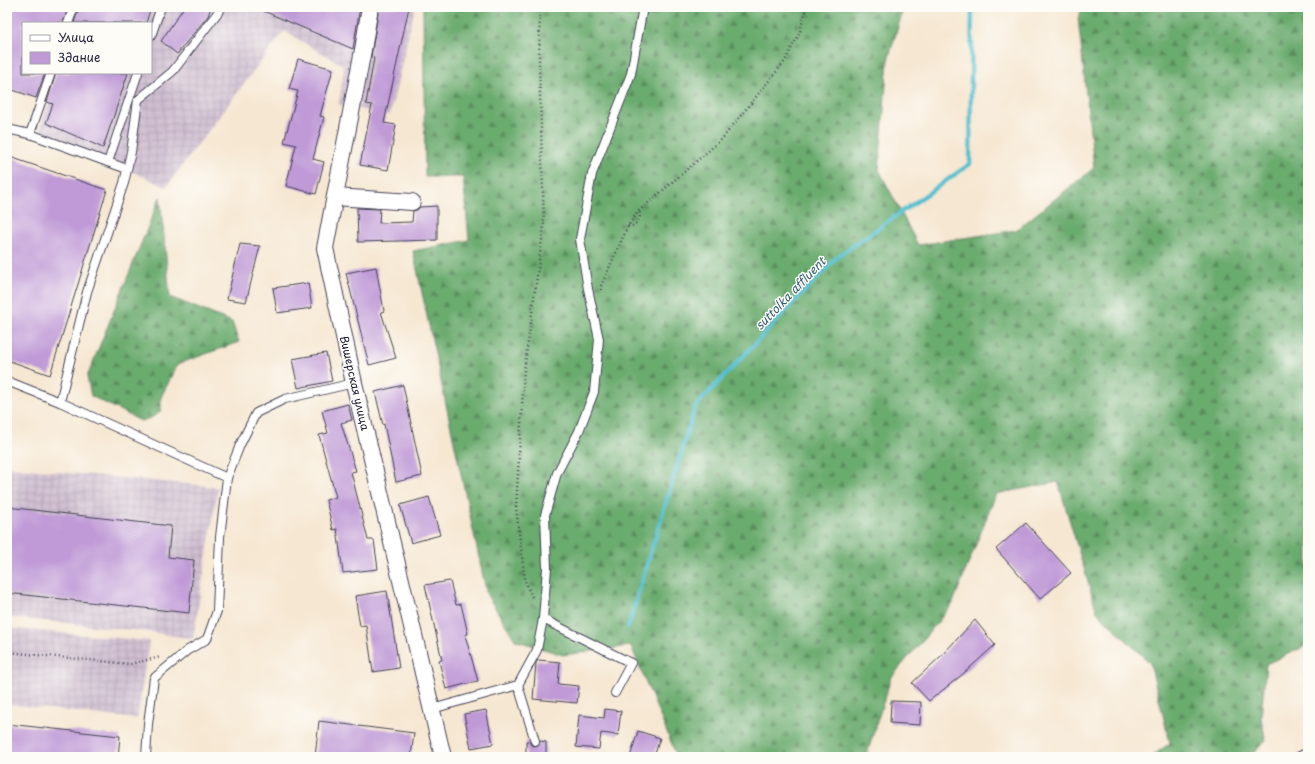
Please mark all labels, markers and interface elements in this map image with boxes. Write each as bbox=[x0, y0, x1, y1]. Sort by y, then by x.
legend bbox=[22, 22, 152, 74]
text: Улица bbox=[58, 28, 94, 46]
text: Здание bbox=[58, 48, 100, 66]
water label: suttolka affluent bbox=[751, 251, 831, 333]
street label: Вишерская улица bbox=[336, 334, 374, 432]

